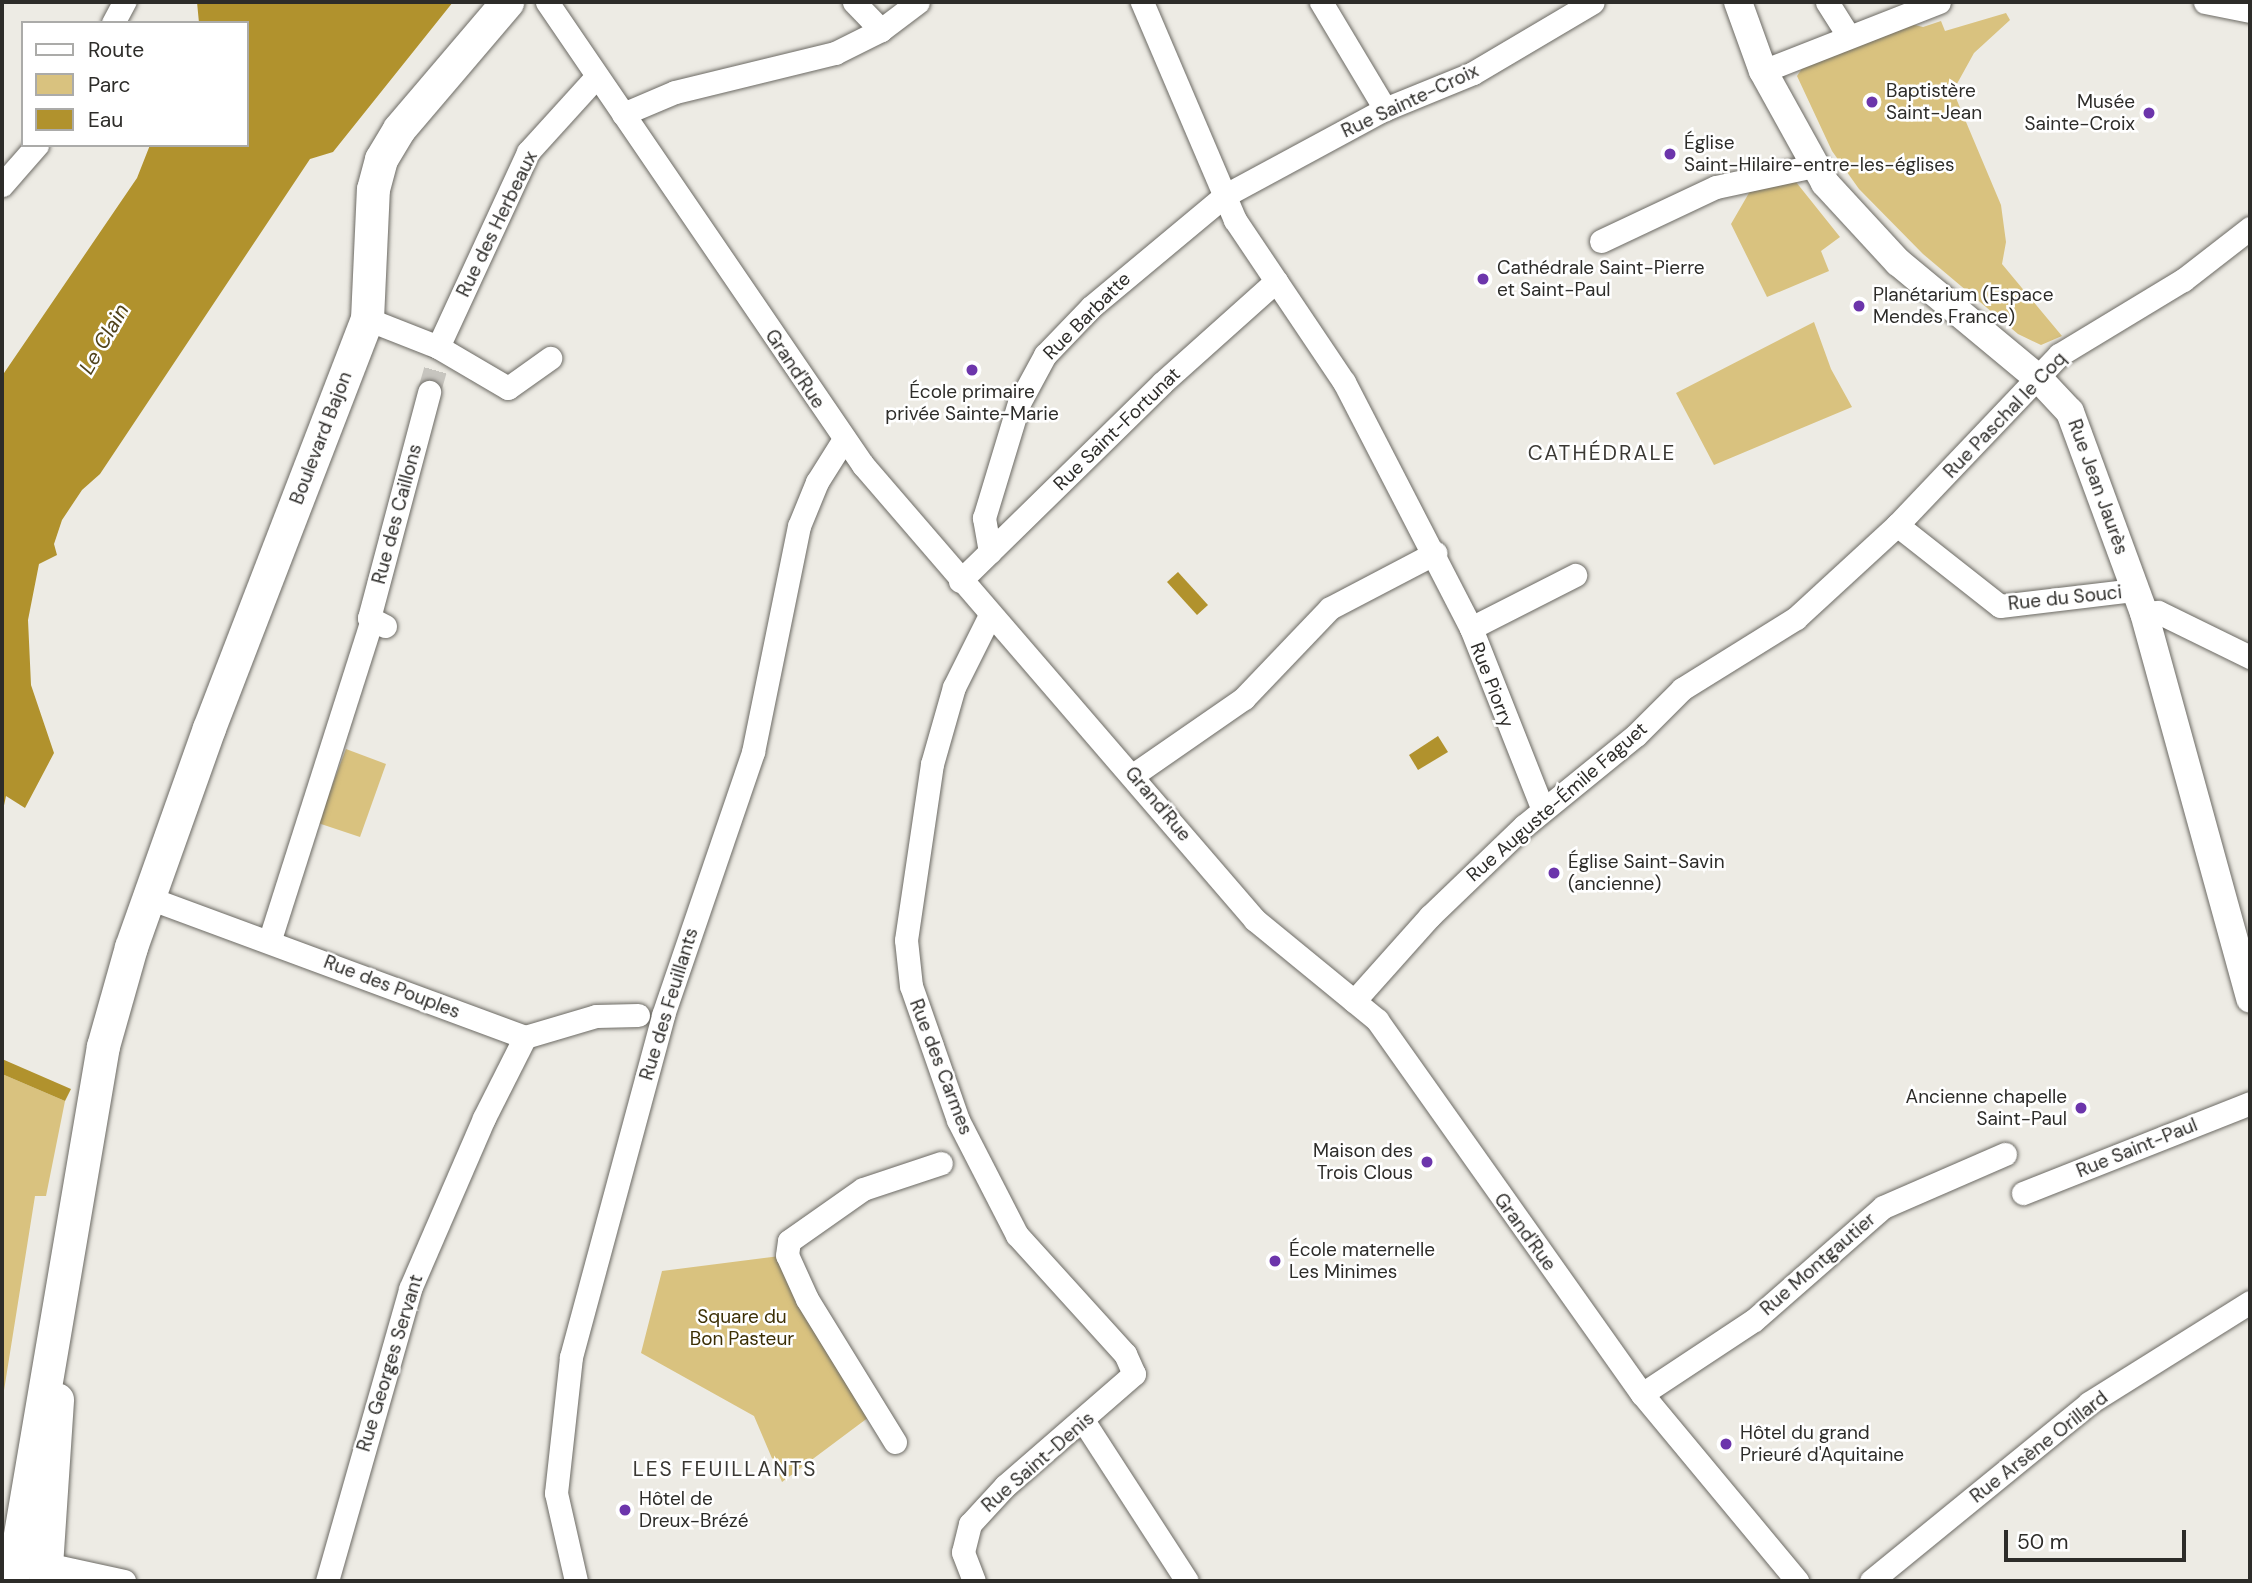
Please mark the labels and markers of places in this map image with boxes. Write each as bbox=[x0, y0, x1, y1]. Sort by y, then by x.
place label: Baptistère Saint-Jean bbox=[1886, 80, 1982, 124]
place label: Musée Sainte-Croix bbox=[2024, 91, 2135, 135]
marker: Baptistère Saint-Jean bbox=[1864, 94, 1880, 110]
marker: Musée Sainte-Croix bbox=[2141, 105, 2157, 121]
place label: Église Saint-Hilaire-entre-les-églises bbox=[1684, 132, 1955, 176]
marker: Église Saint-Hilaire-entre-les-églises bbox=[1662, 146, 1678, 162]
place label: Cathédrale Saint-Pierre et Saint-Paul bbox=[1497, 257, 1705, 301]
marker: Cathédrale Saint-Pierre et Saint-Paul bbox=[1475, 271, 1491, 287]
place label: Planétarium (Espace Mendes France) bbox=[1873, 284, 2053, 328]
marker: Planétarium (Espace Mendes France) bbox=[1851, 298, 1867, 314]
marker: École primaire privée Sainte-Marie bbox=[964, 362, 980, 378]
place label: École primaire privée Sainte-Marie bbox=[885, 381, 1059, 425]
place label: Église Saint-Savin (ancienne) bbox=[1568, 851, 1725, 895]
marker: Église Saint-Savin (ancienne) bbox=[1546, 865, 1562, 881]
place label: Ancienne chapelle Saint-Paul bbox=[1906, 1086, 2067, 1130]
marker: Ancienne chapelle Saint-Paul bbox=[2073, 1100, 2089, 1116]
place label: Maison des Trois Clous bbox=[1313, 1140, 1413, 1184]
marker: Maison des Trois Clous bbox=[1419, 1154, 1435, 1170]
place label: École maternelle Les Minimes bbox=[1289, 1239, 1435, 1283]
marker: École maternelle Les Minimes bbox=[1267, 1253, 1283, 1269]
place label: Hôtel du grand Prieuré d'Aquitaine bbox=[1740, 1422, 1904, 1466]
marker: Hôtel du grand Prieuré d'Aquitaine bbox=[1718, 1436, 1734, 1452]
place label: Hôtel de Dreux-Brézé bbox=[639, 1488, 749, 1532]
marker: Hôtel de Dreux-Brézé bbox=[617, 1502, 633, 1518]

